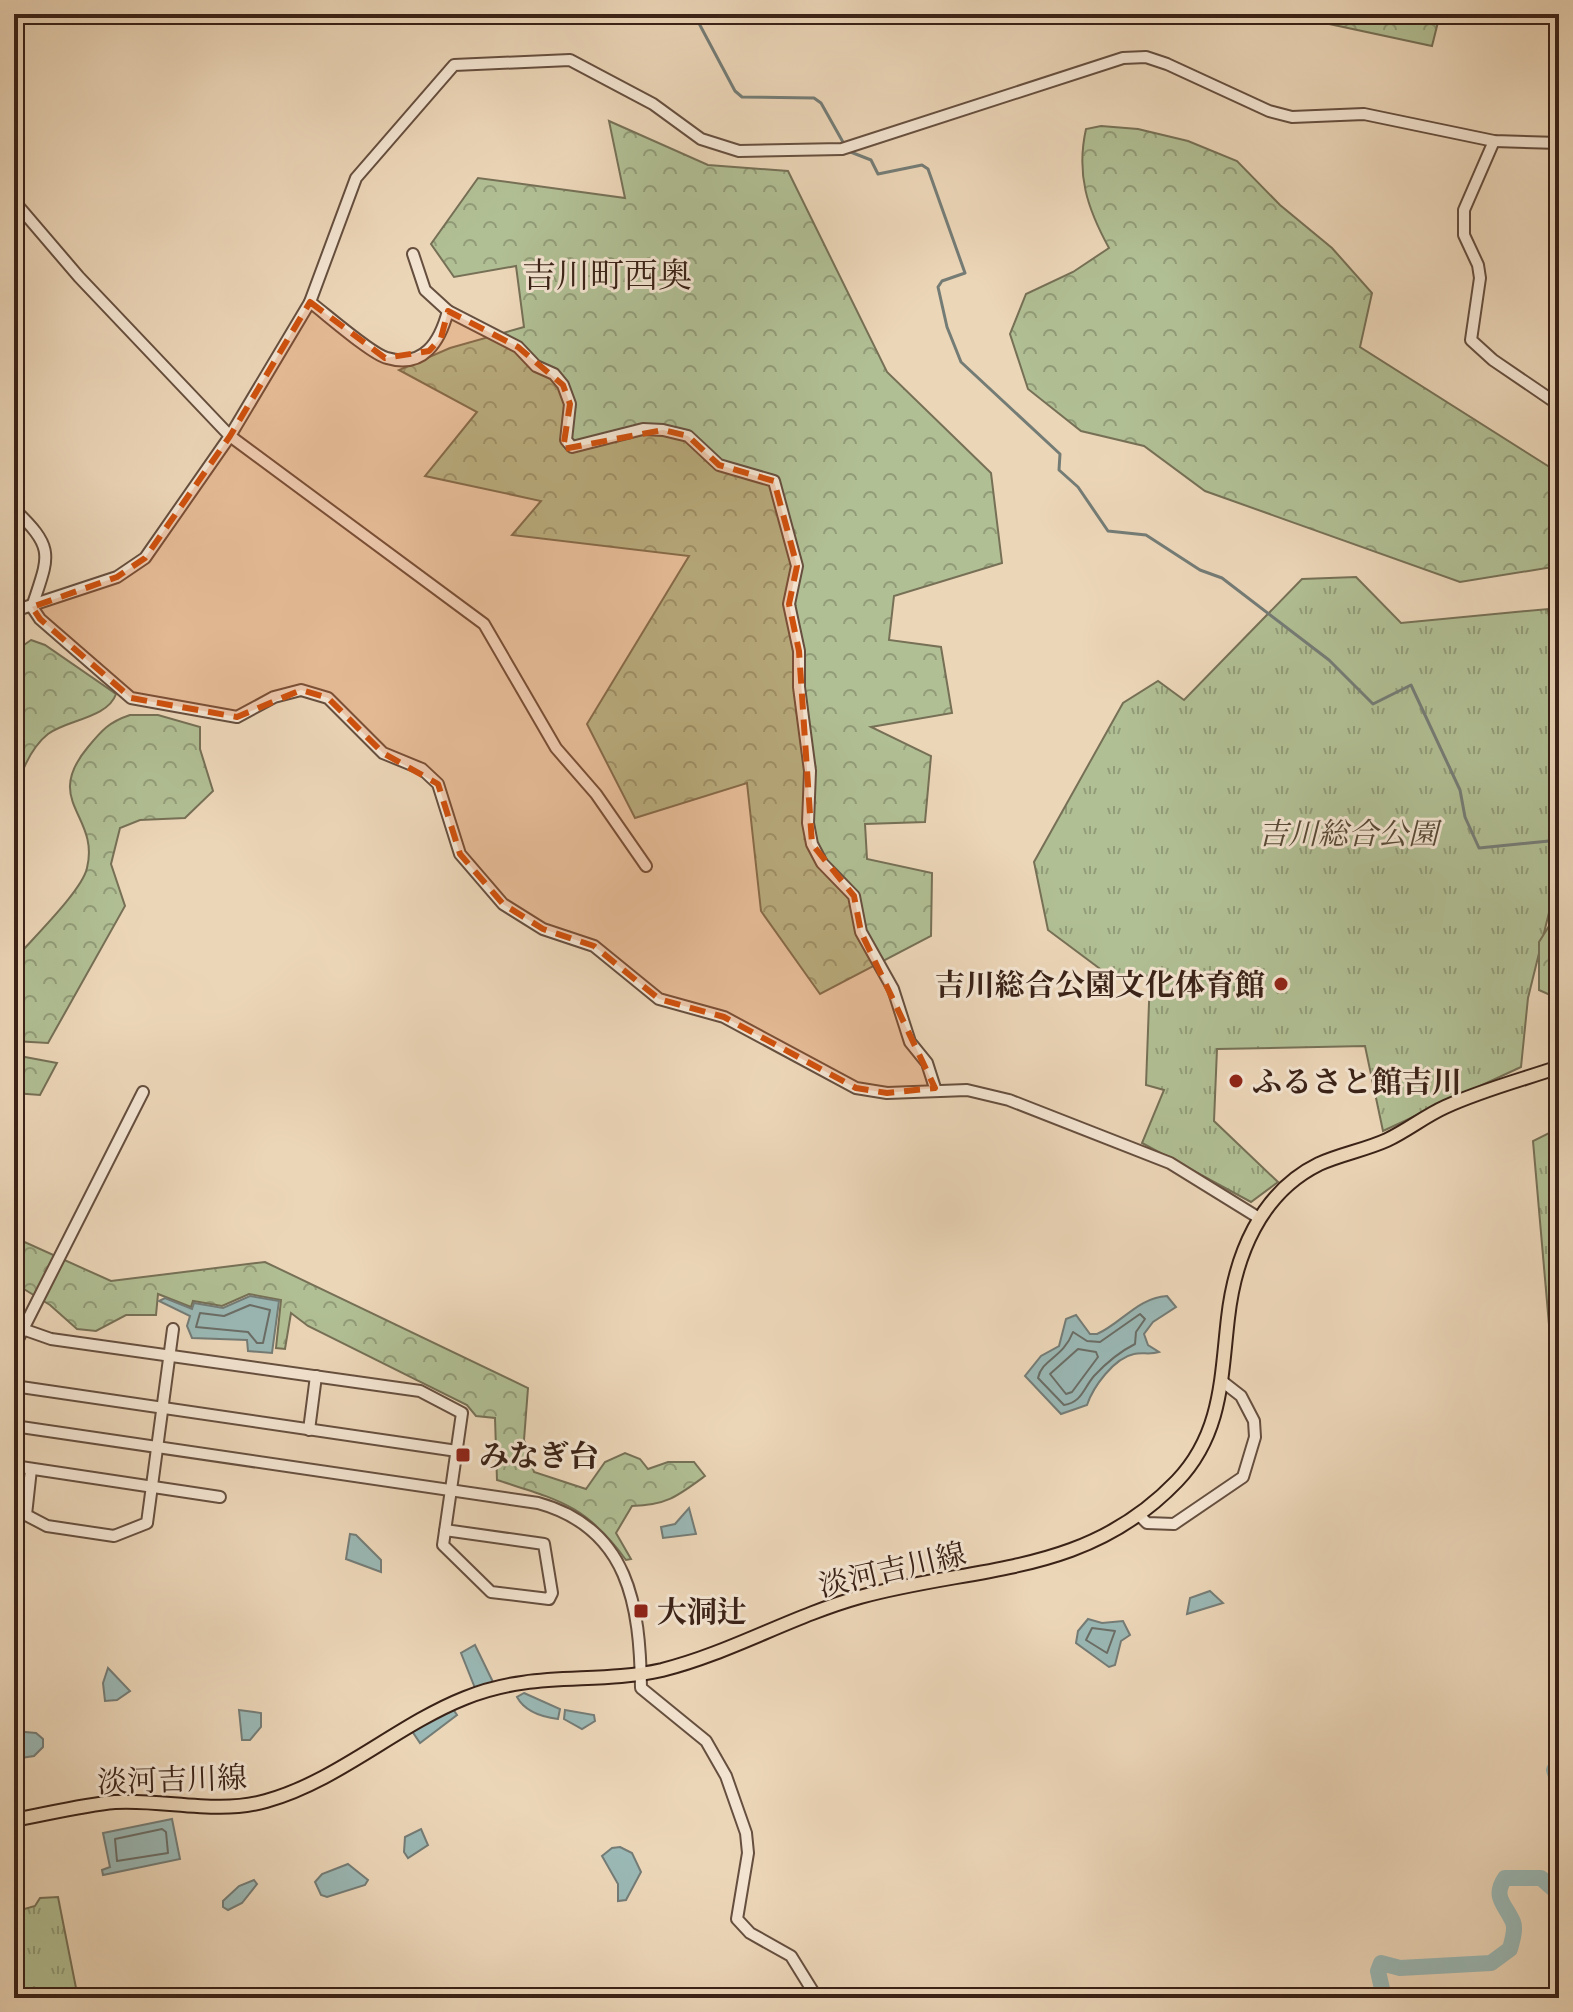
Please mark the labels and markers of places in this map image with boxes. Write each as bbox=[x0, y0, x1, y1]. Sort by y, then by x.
place label: 吉川総合公園文化体育館 bbox=[935, 962, 1265, 1006]
marker: 吉川総合公園文化体育館 bbox=[1272, 975, 1290, 993]
place label: ふるさと館吉川 bbox=[1252, 1059, 1462, 1103]
marker: ふるさと館吉川 bbox=[1227, 1072, 1245, 1090]
place label: みなぎ台 bbox=[479, 1433, 599, 1477]
marker: みなぎ台 bbox=[454, 1446, 472, 1464]
place label: 大洞辻 bbox=[657, 1589, 747, 1633]
marker: 大洞辻 bbox=[632, 1602, 650, 1620]

